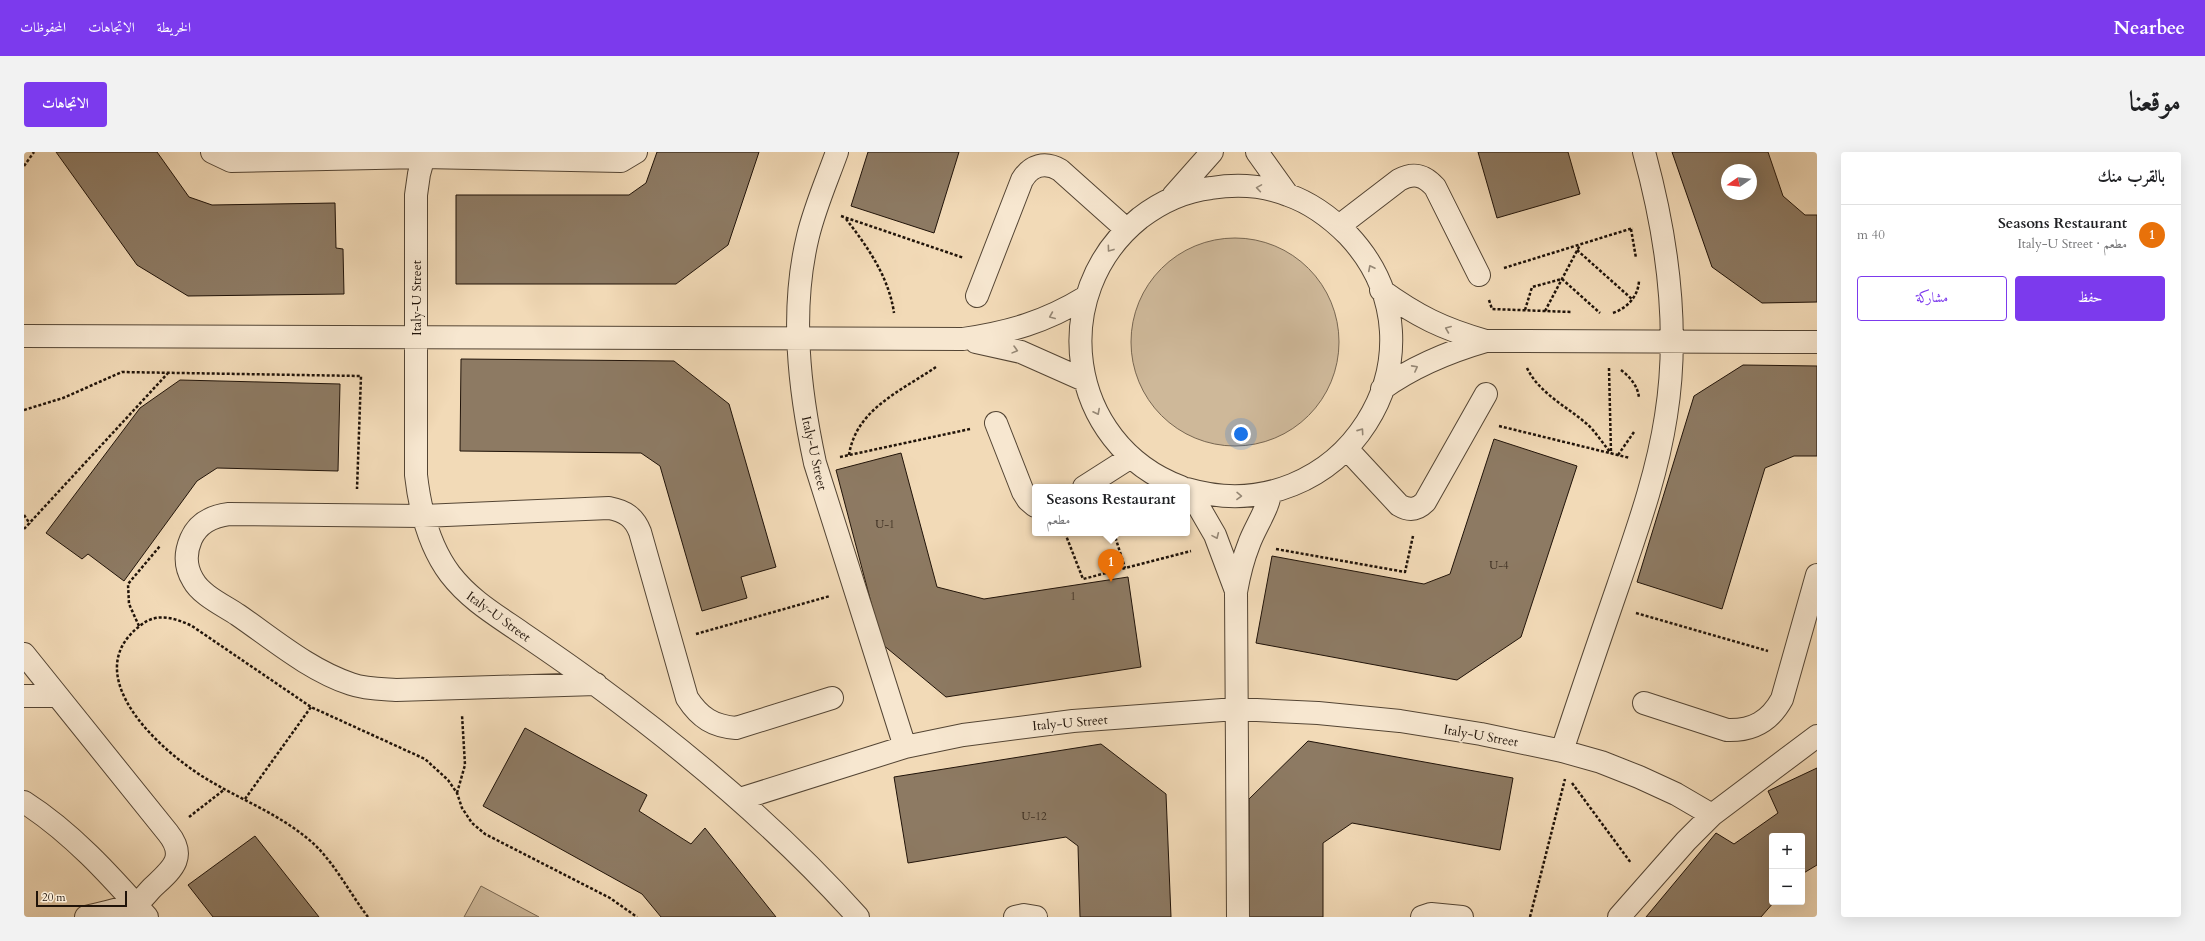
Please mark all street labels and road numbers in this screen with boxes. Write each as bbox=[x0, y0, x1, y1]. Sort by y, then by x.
street label: Italy-U Street bbox=[408, 260, 426, 336]
street label: Italy-U Street bbox=[797, 414, 831, 492]
street label: Italy-U Street bbox=[463, 587, 534, 646]
street label: Italy-U Street bbox=[1032, 711, 1108, 735]
street label: Italy-U Street bbox=[1442, 721, 1520, 751]

